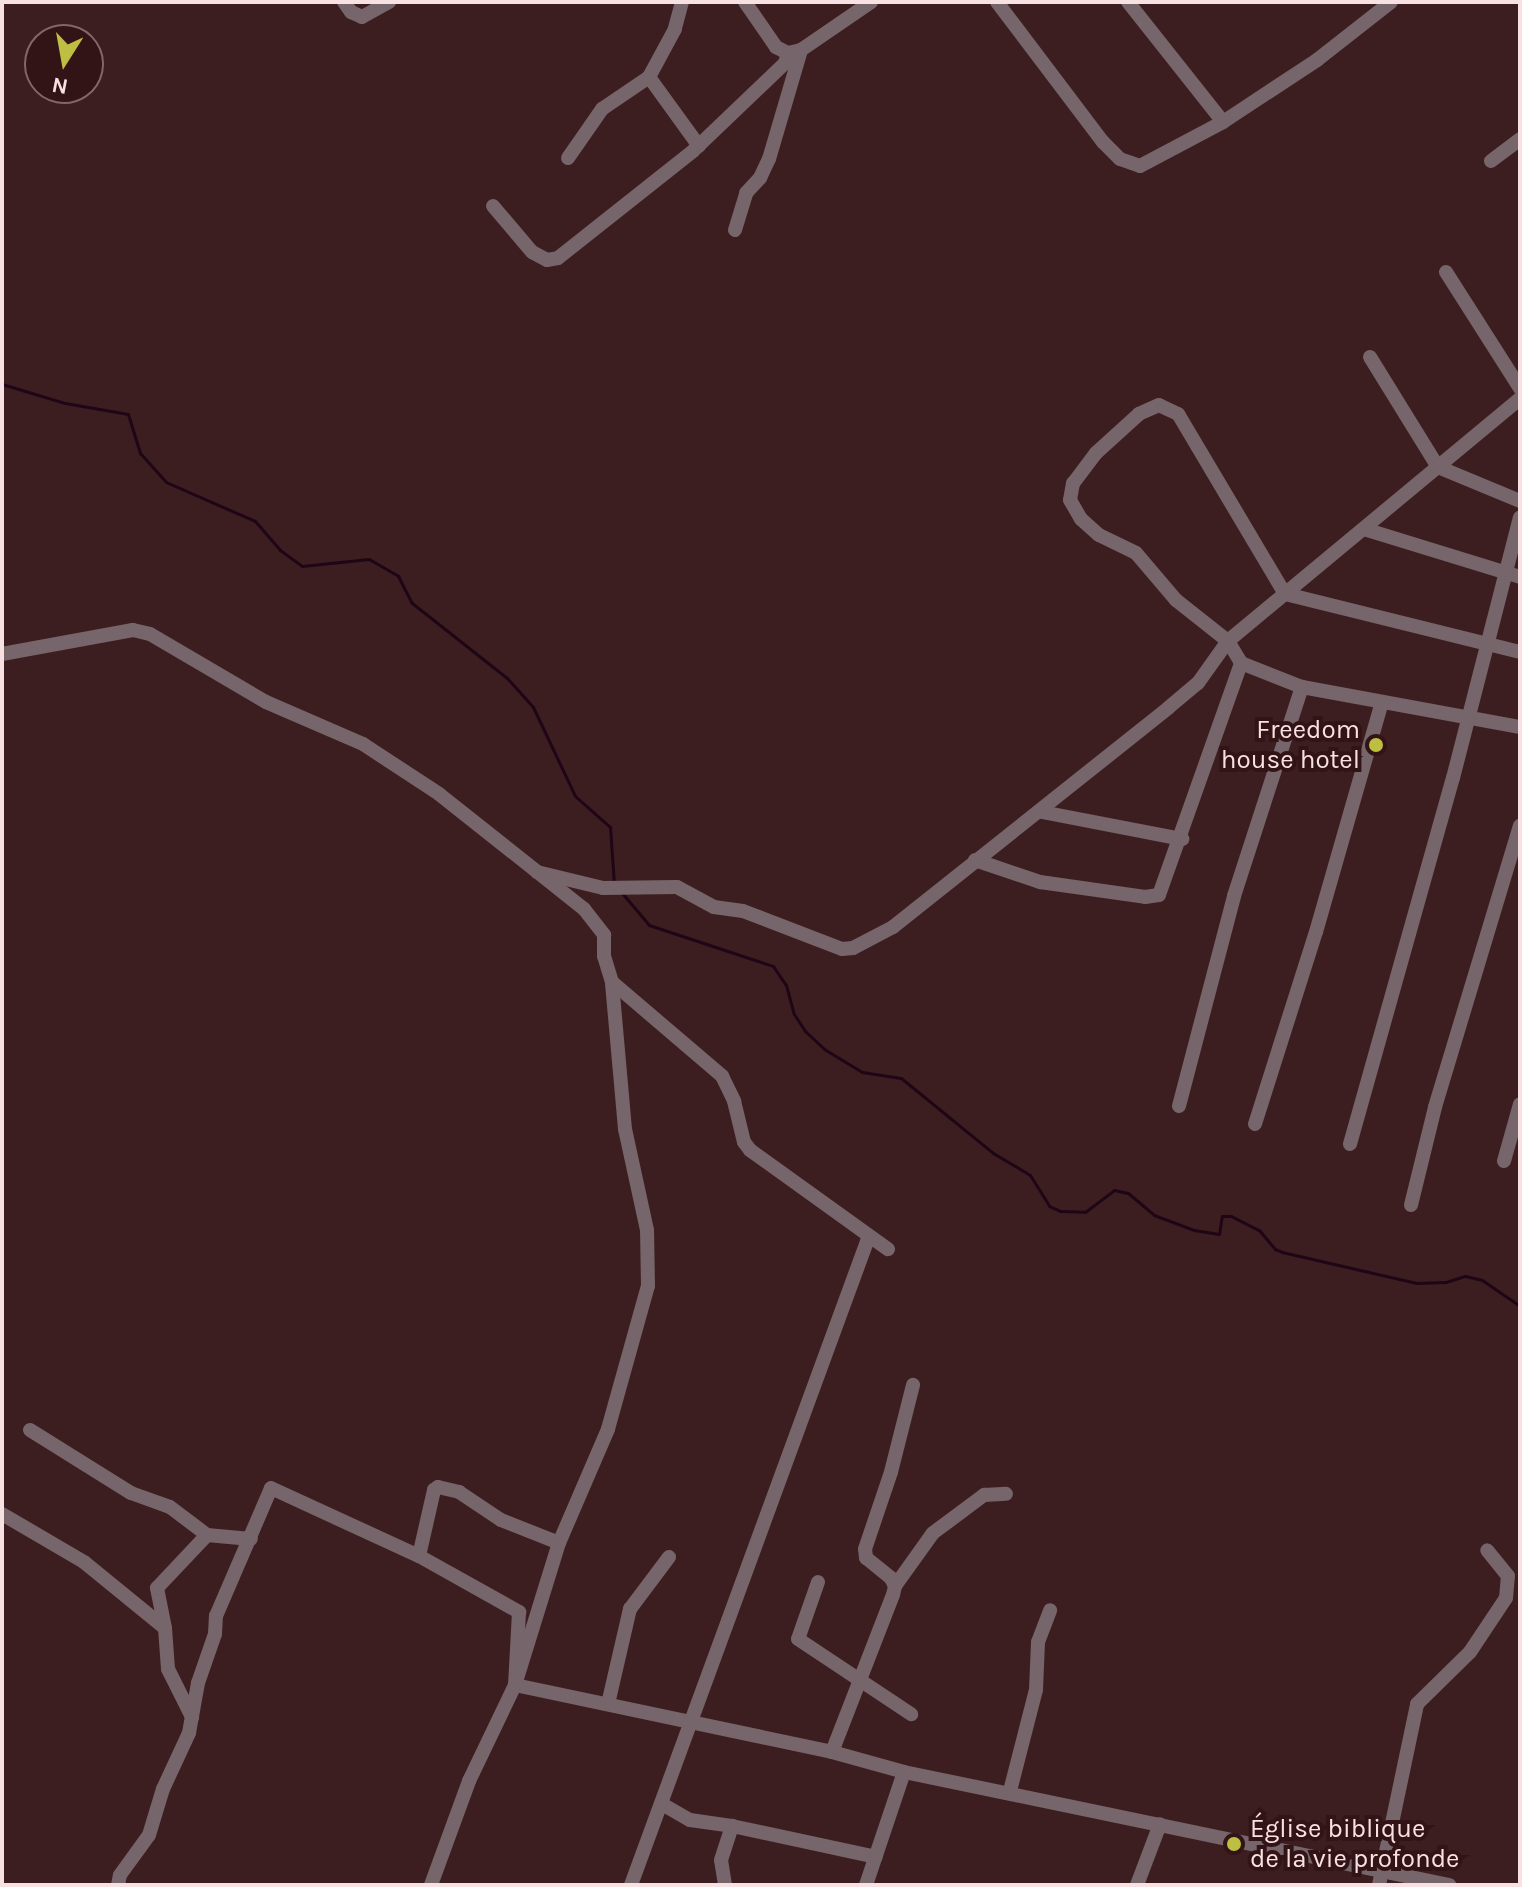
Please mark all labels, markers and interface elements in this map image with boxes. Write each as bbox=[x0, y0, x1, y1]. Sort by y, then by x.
north arrow bbox=[24, 24, 104, 104]
text: N bbox=[50, 71, 70, 100]
place label: Freedom house hotel bbox=[1221, 714, 1360, 776]
marker: Freedom house hotel bbox=[1367, 736, 1385, 754]
place label: Église biblique de la vie profonde bbox=[1250, 1813, 1459, 1874]
marker: Église biblique de la vie profonde bbox=[1225, 1835, 1243, 1853]

